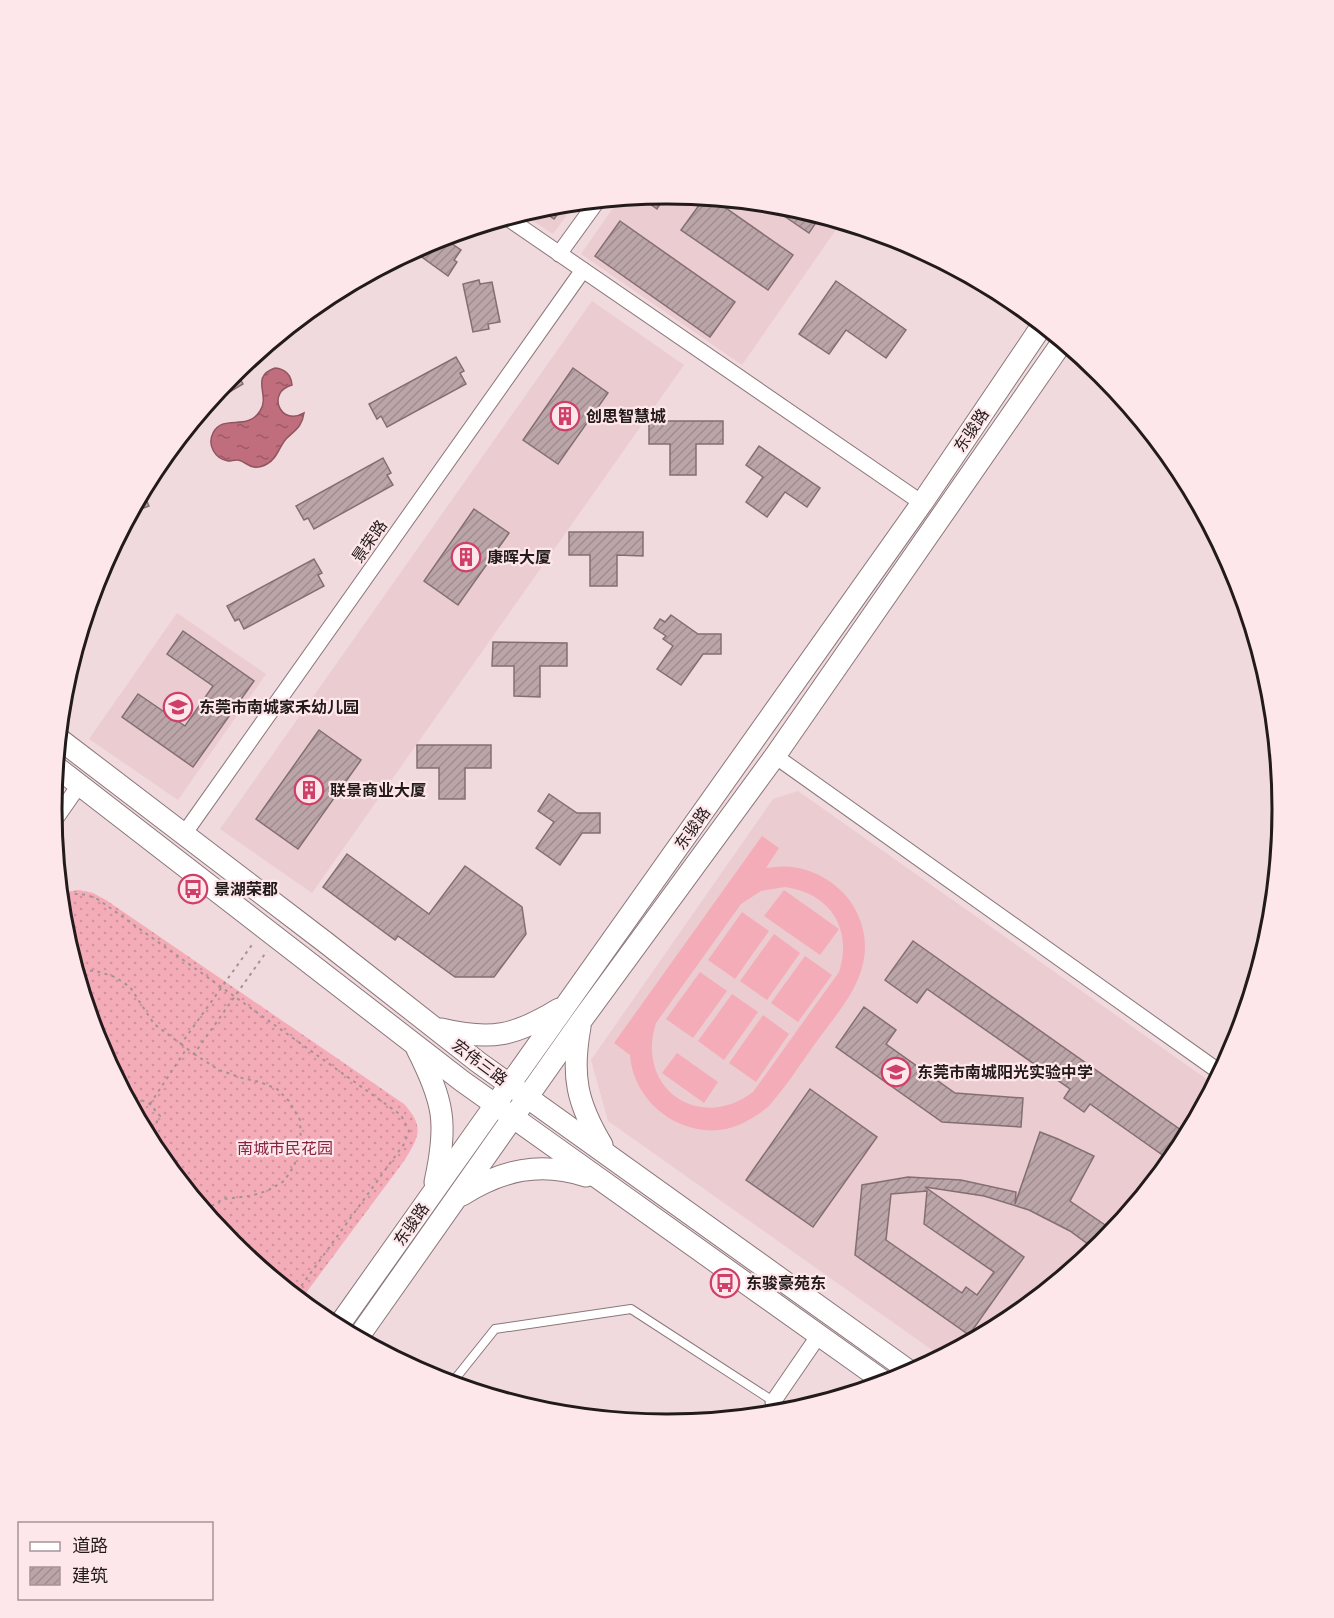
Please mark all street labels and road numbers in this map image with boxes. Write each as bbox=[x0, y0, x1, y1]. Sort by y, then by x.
street label: 东骏路 bbox=[950, 405, 992, 455]
street label: 景荣路 bbox=[348, 516, 390, 566]
street label: 东骏路 bbox=[671, 803, 713, 853]
street label: 宏伟三路 bbox=[449, 1036, 511, 1088]
street label: 东骏路 bbox=[390, 1199, 432, 1249]

